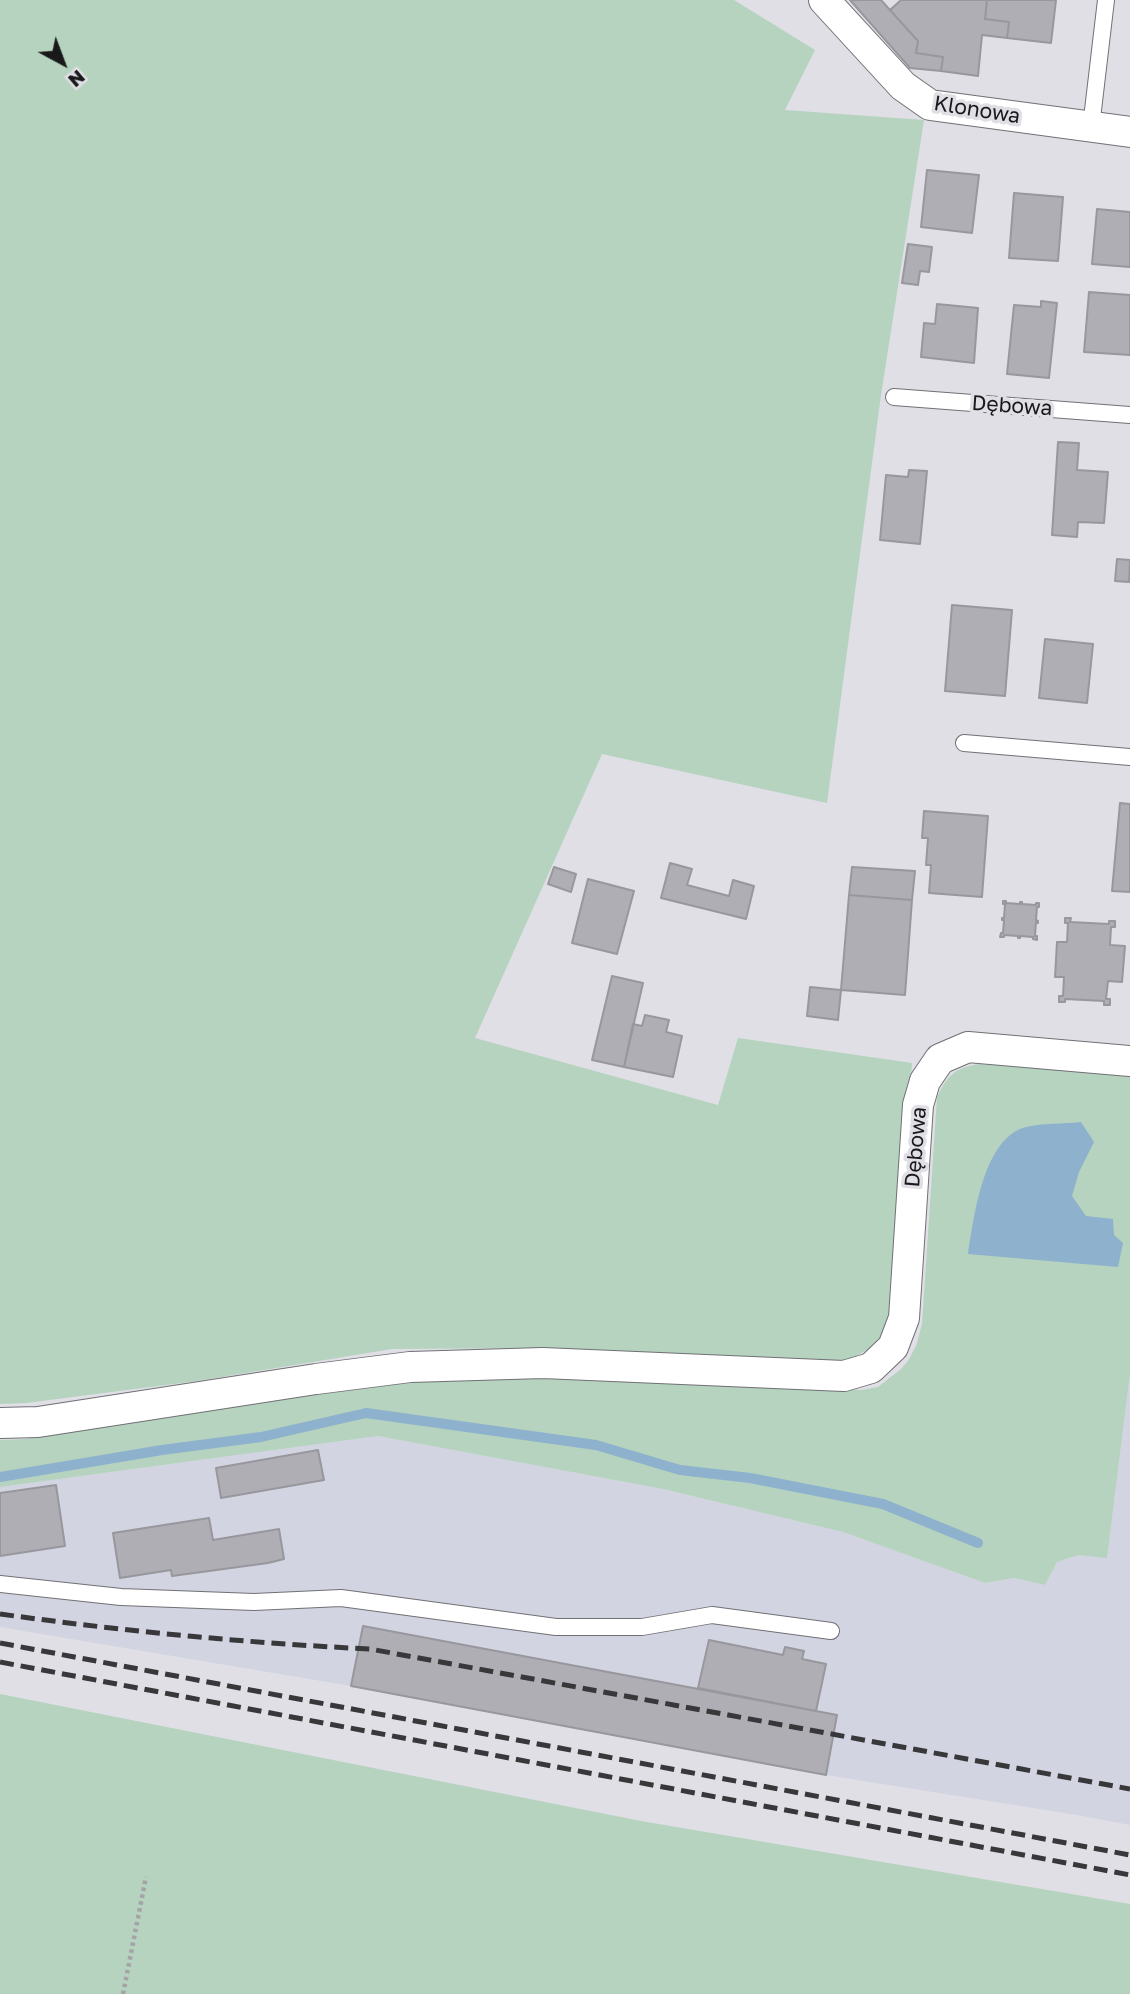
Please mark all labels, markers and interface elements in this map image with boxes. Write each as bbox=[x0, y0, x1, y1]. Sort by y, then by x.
north arrow bbox=[28, 28, 98, 98]
text: N bbox=[64, 66, 90, 93]
street label: Klonowa bbox=[932, 91, 1022, 129]
street label: Dębowa bbox=[971, 391, 1053, 421]
street label: Dębowa bbox=[900, 1106, 932, 1188]

